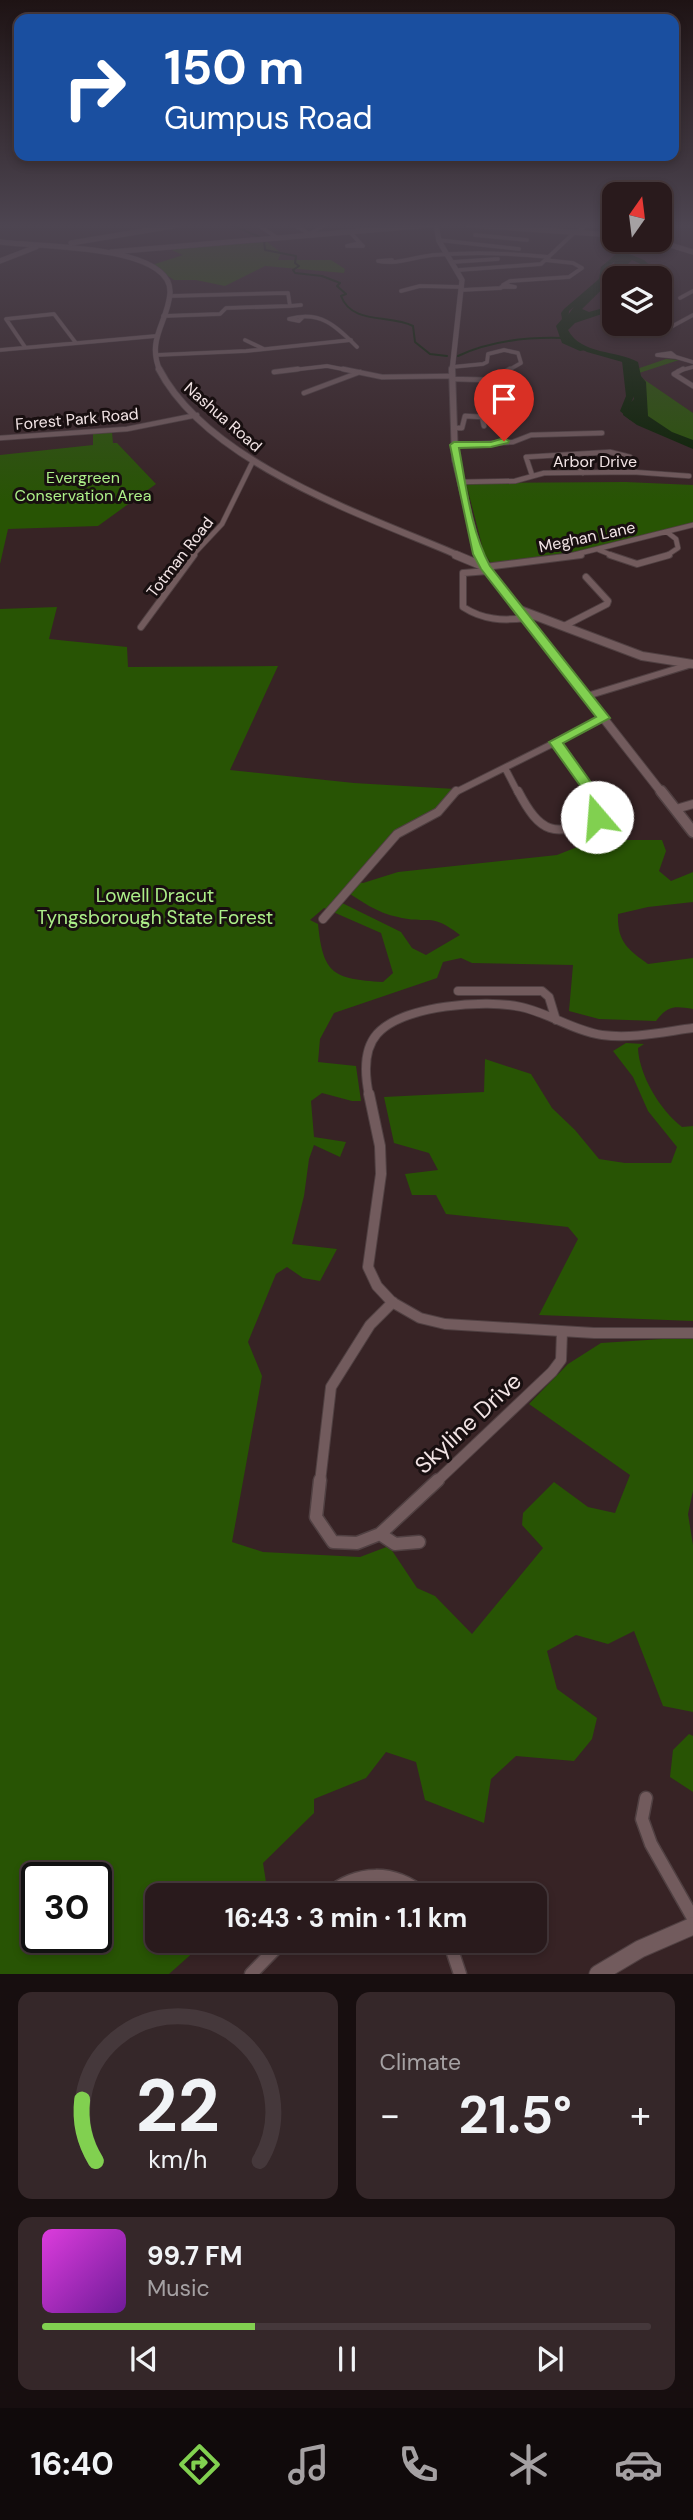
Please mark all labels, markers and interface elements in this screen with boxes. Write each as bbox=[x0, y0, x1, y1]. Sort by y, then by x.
text: 150 m bbox=[164, 35, 304, 99]
icon: right bbox=[49, 42, 140, 133]
text: Gumpus Road bbox=[164, 97, 373, 139]
north arrow bbox=[602, 182, 672, 252]
map controls bbox=[602, 182, 672, 336]
button: layers bbox=[602, 266, 672, 336]
pin bbox=[474, 369, 534, 441]
street label: Nashua Road bbox=[180, 377, 266, 457]
icon: arrive bbox=[485, 380, 523, 418]
street label: Forest Park Road bbox=[14, 403, 140, 435]
street label: Arbor Drive bbox=[553, 451, 637, 472]
park label: Evergreen Conservation Area bbox=[15, 467, 151, 506]
street label: Totman Road bbox=[142, 512, 218, 602]
street label: Meghan Lane bbox=[537, 517, 637, 557]
position arrow bbox=[560, 780, 634, 854]
park label: Lowell Dracut Tyngsborough State Forest bbox=[37, 883, 273, 930]
street label: Skyline Drive bbox=[408, 1366, 528, 1480]
speed limit sign: 30 bbox=[21, 1862, 112, 1953]
text: 16:43 · 3 min · 1.1 km bbox=[225, 1901, 467, 1935]
text: Climate bbox=[380, 2047, 461, 2077]
text: 22 bbox=[136, 2060, 220, 2155]
text: 21.5° bbox=[459, 2081, 572, 2149]
text: − bbox=[380, 2090, 400, 2140]
text: + bbox=[630, 2090, 651, 2140]
text: km/h bbox=[148, 2143, 207, 2176]
text: 99.7 FM bbox=[147, 2239, 243, 2273]
text: Music bbox=[147, 2273, 210, 2303]
icon: previous bbox=[125, 2340, 163, 2378]
icon: pause bbox=[328, 2340, 366, 2378]
icon: next bbox=[531, 2340, 569, 2378]
icon: directions bbox=[175, 2440, 224, 2489]
icon: music bbox=[284, 2440, 333, 2489]
icon: phone bbox=[394, 2440, 443, 2489]
icon: climate bbox=[504, 2440, 553, 2489]
icon: car bbox=[614, 2440, 663, 2489]
text: 16:40 bbox=[30, 2443, 114, 2485]

